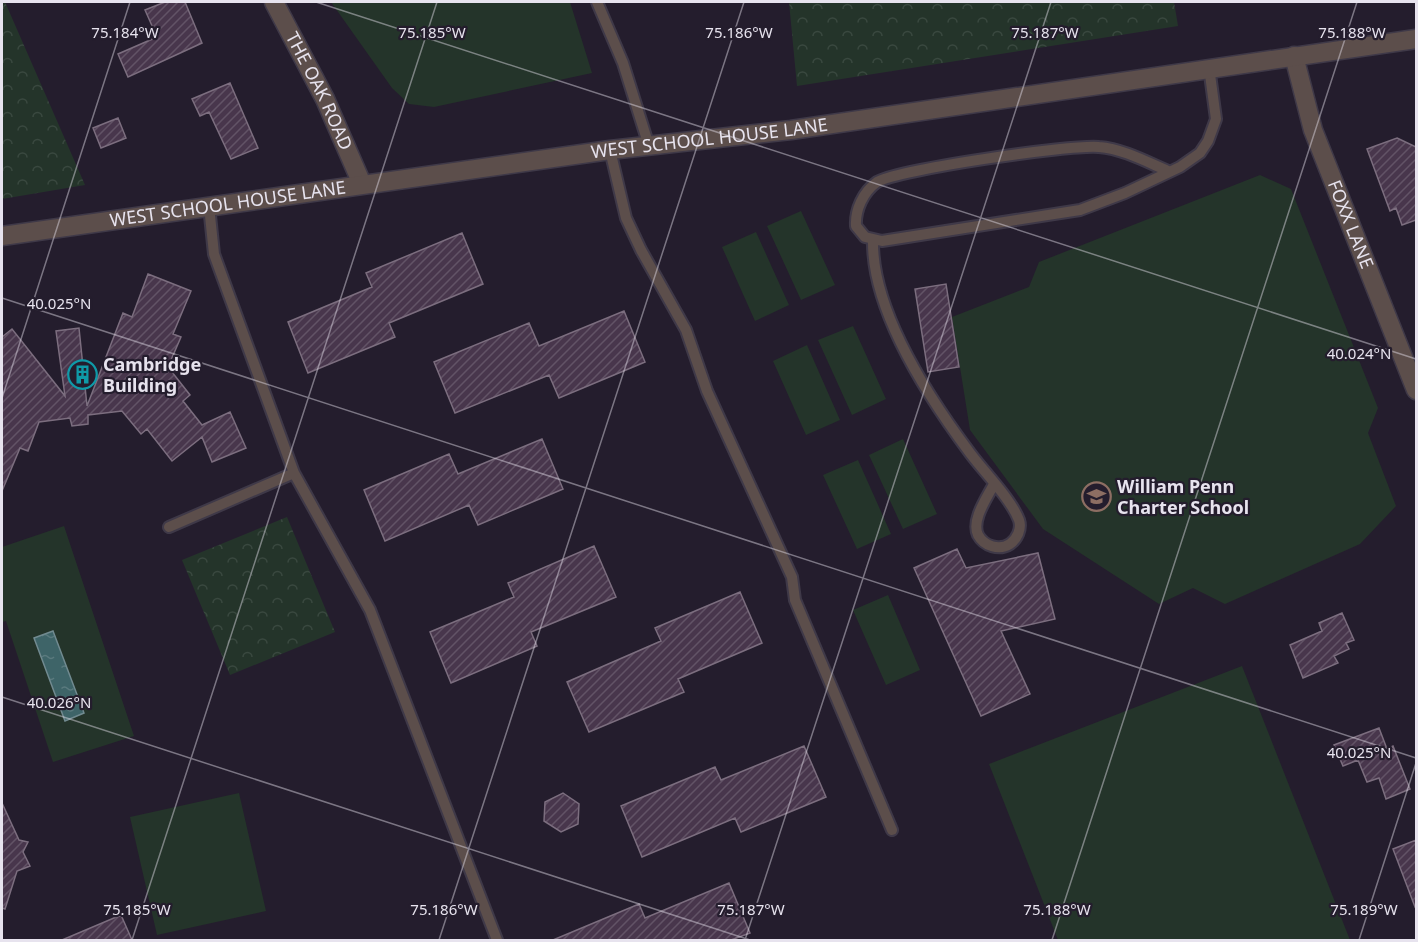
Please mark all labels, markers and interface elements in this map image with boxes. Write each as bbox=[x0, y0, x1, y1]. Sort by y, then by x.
text: 75.184°W bbox=[91, 22, 159, 42]
text: 75.185°W bbox=[398, 22, 466, 42]
text: 75.186°W bbox=[705, 22, 773, 42]
text: 75.187°W bbox=[1011, 22, 1079, 42]
text: 75.188°W bbox=[1318, 22, 1386, 42]
street label: THE OAK ROAD bbox=[281, 28, 359, 154]
street label: WEST SCHOOL HOUSE LANE bbox=[589, 112, 829, 164]
street label: WEST SCHOOL HOUSE LANE bbox=[108, 175, 347, 232]
street label: FOXX LANE bbox=[1323, 176, 1380, 272]
text: 40.025°N bbox=[27, 293, 91, 313]
text: 40.024°N bbox=[1327, 343, 1391, 363]
place label: Cambridge Building bbox=[103, 352, 201, 397]
building icon: Cambridge Building bbox=[66, 359, 98, 391]
place label: William Penn Charter School bbox=[1117, 474, 1249, 519]
school or university icon: William Penn Charter School bbox=[1080, 481, 1112, 513]
text: 40.026°N bbox=[27, 692, 91, 712]
text: 40.025°N bbox=[1327, 742, 1391, 762]
text: 75.185°W bbox=[103, 899, 171, 919]
text: 75.186°W bbox=[410, 899, 478, 919]
text: 75.187°W bbox=[717, 899, 785, 919]
text: 75.188°W bbox=[1023, 899, 1091, 919]
text: 75.189°W bbox=[1330, 899, 1398, 919]

